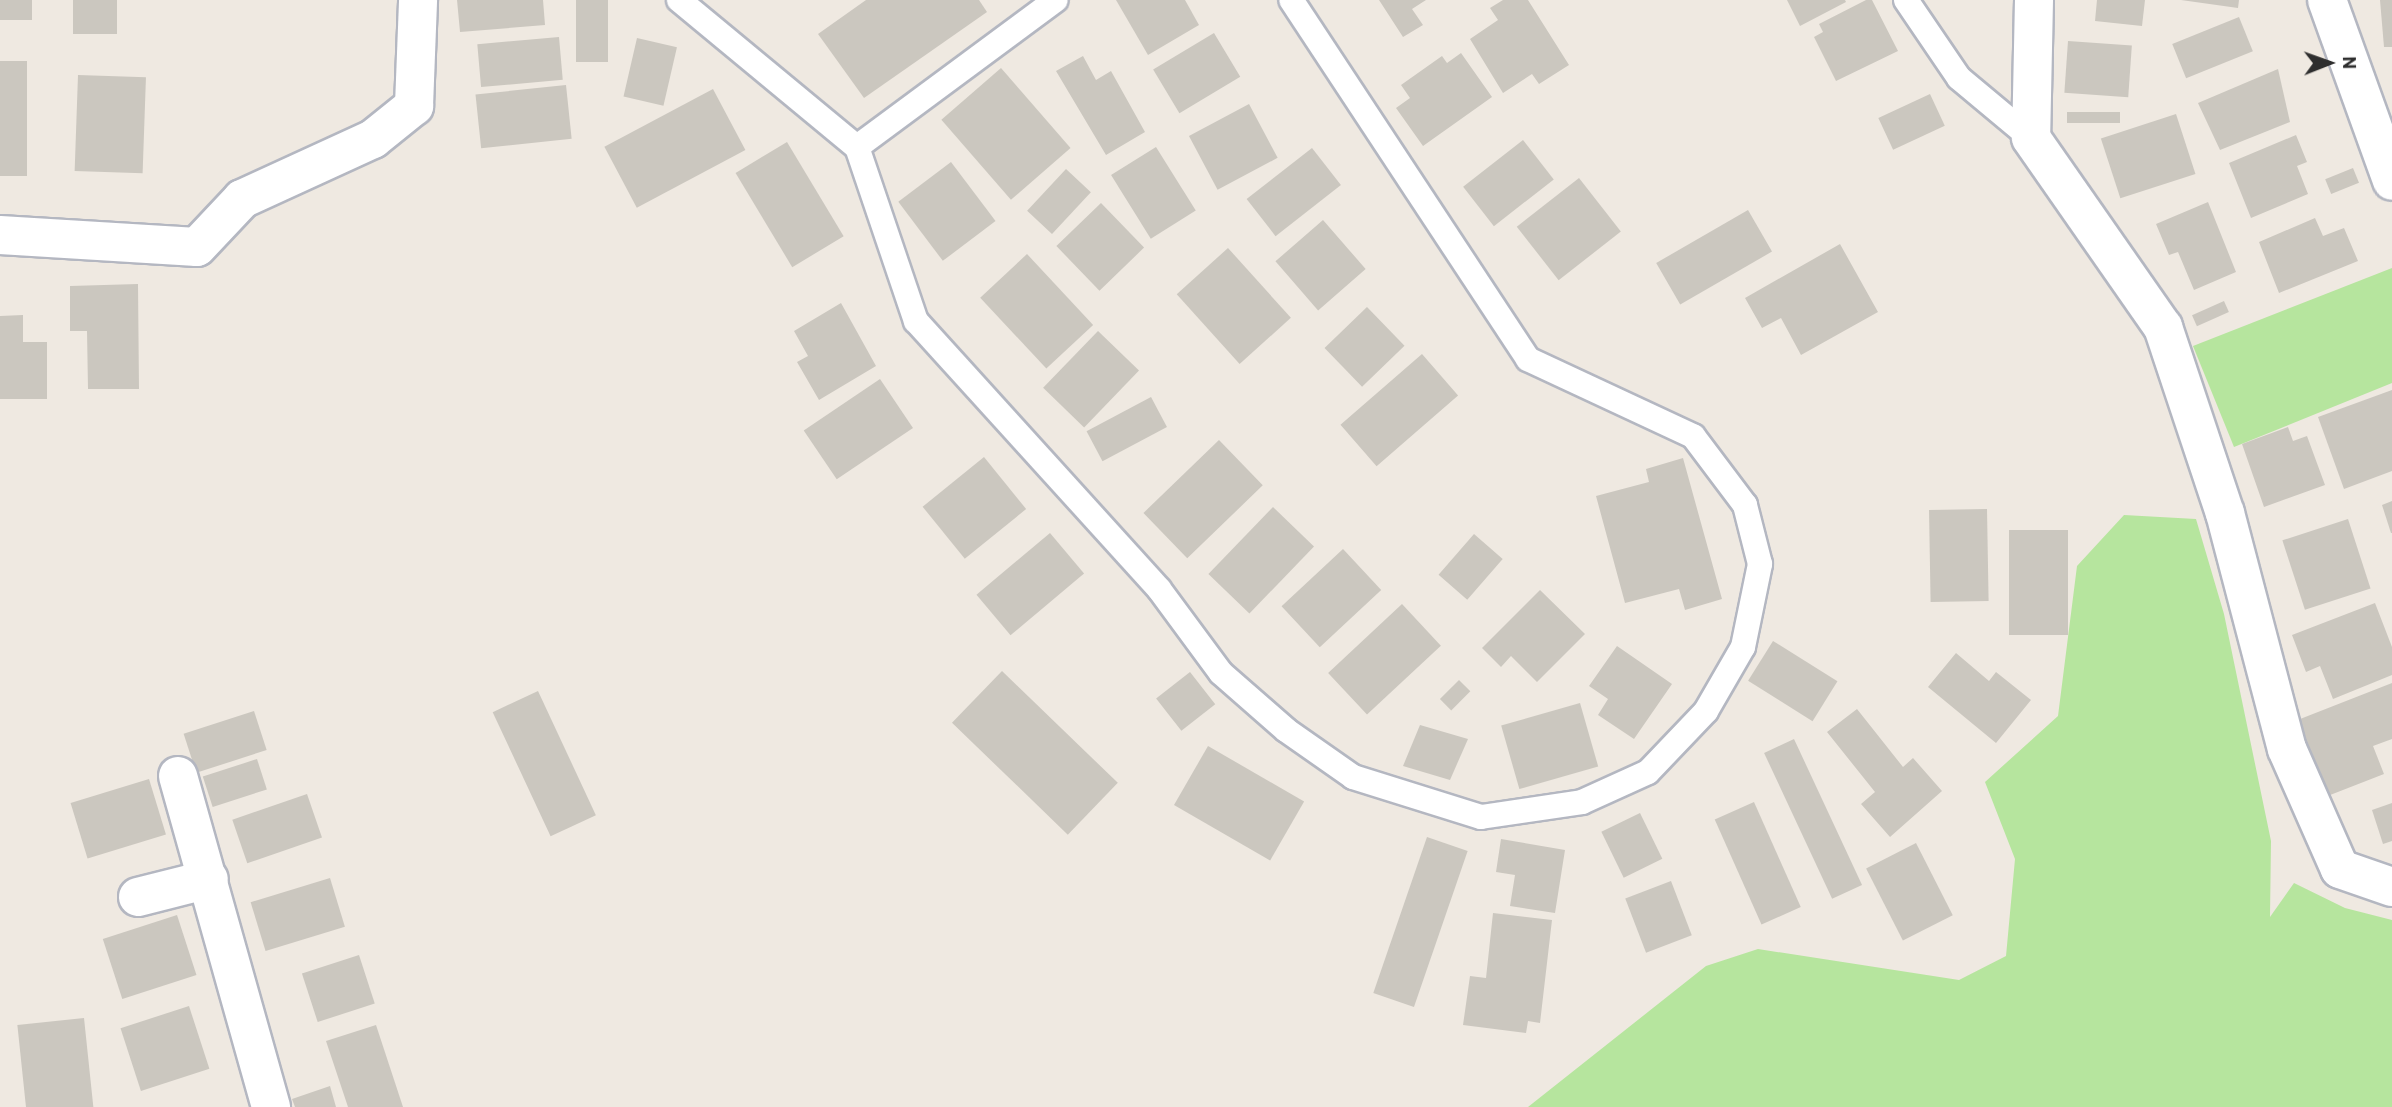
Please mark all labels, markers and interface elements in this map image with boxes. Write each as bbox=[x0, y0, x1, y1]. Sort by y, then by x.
north arrow bbox=[2294, 28, 2364, 98]
text: N bbox=[2339, 56, 2362, 69]

